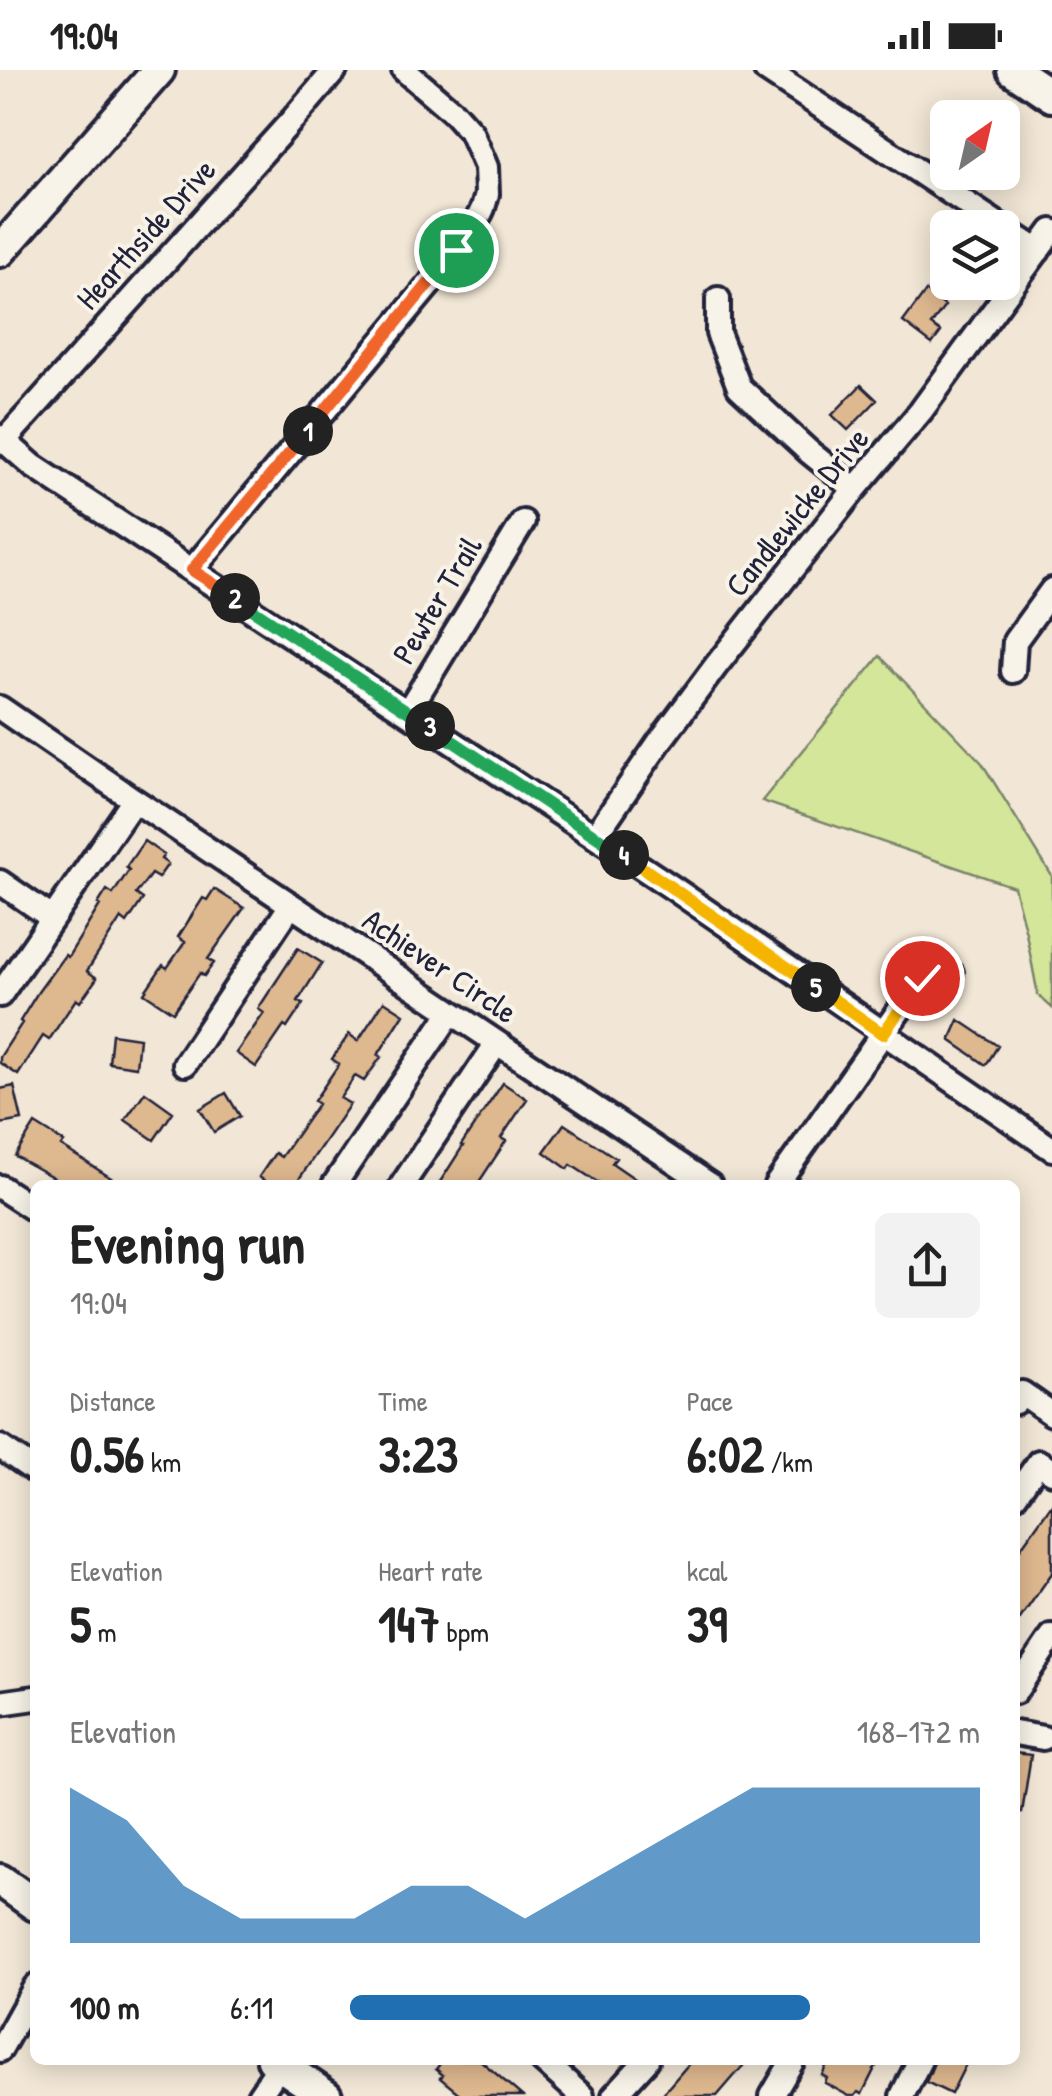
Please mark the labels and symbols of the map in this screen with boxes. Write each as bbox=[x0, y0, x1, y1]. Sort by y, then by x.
north arrow bbox=[930, 100, 1020, 190]
street label: Hearthside Drive bbox=[66, 149, 225, 318]
pin bbox=[414, 208, 499, 293]
pin: 1 bbox=[283, 406, 333, 456]
street label: Candlewicke Drive bbox=[715, 418, 878, 605]
street label: Pewter Trail bbox=[382, 527, 492, 672]
pin: 2 bbox=[210, 573, 260, 623]
pin: 3 bbox=[405, 701, 455, 751]
pin: 4 bbox=[599, 830, 649, 880]
street label: Achiever Circle bbox=[355, 898, 526, 1033]
pin bbox=[880, 936, 965, 1021]
pin: 5 bbox=[791, 962, 841, 1012]

